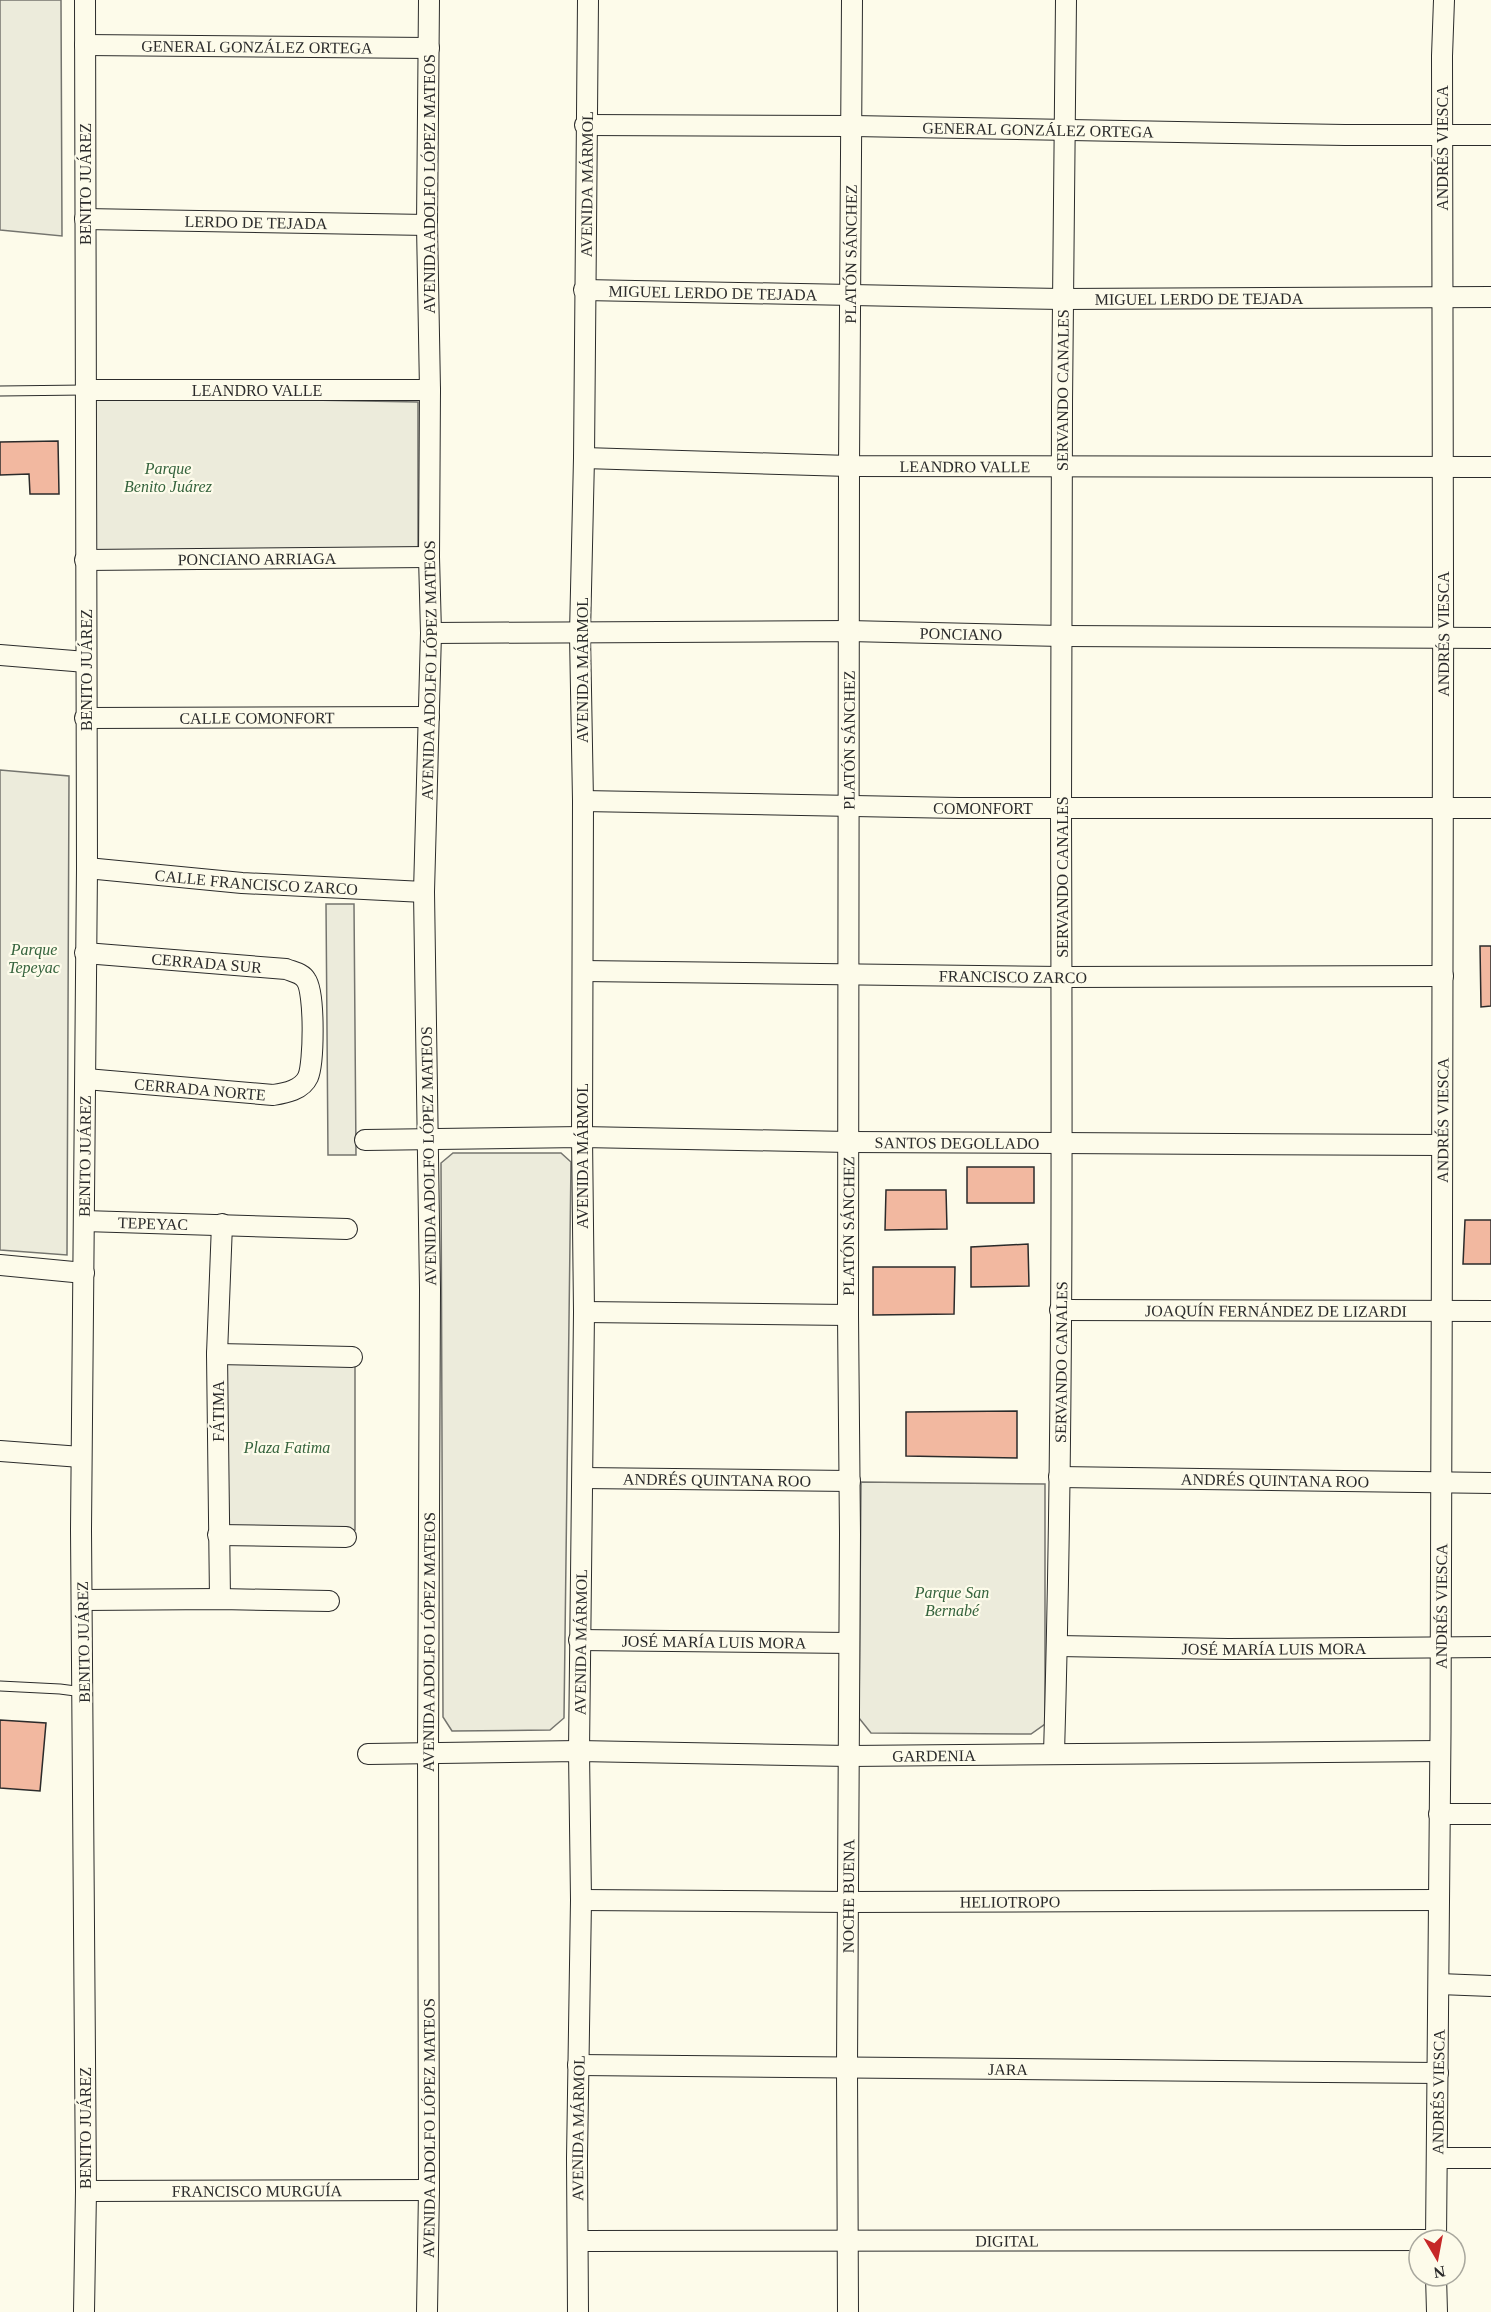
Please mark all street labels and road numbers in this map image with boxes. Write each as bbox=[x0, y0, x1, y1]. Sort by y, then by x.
street label: GENERAL GONZÁLEZ ORTEGA bbox=[141, 37, 373, 57]
street label: AVENIDA ADOLFO LÓPEZ MATEOS bbox=[420, 54, 438, 314]
street label: ANDRÉS VIESCA bbox=[1433, 85, 1451, 211]
street label: AVENIDA MÁRMOL bbox=[578, 111, 596, 257]
street label: GENERAL GONZÁLEZ ORTEGA bbox=[922, 119, 1154, 141]
street label: BENITO JUÁREZ bbox=[76, 123, 94, 245]
street label: PLATÓN SÁNCHEZ bbox=[841, 184, 860, 324]
street label: LERDO DE TEJADA bbox=[184, 213, 328, 232]
street label: MIGUEL LERDO DE TEJADA bbox=[609, 282, 818, 303]
street label: MIGUEL LERDO DE TEJADA bbox=[1095, 290, 1304, 308]
street label: SERVANDO CANALES bbox=[1054, 309, 1072, 471]
street label: LEANDRO VALLE bbox=[192, 382, 322, 399]
street label: LEANDRO VALLE bbox=[900, 458, 1030, 475]
street label: AVENIDA ADOLFO LÓPEZ MATEOS bbox=[418, 540, 440, 800]
street label: PONCIANO ARRIAGA bbox=[178, 550, 337, 568]
street label: ANDRÉS VIESCA bbox=[1434, 571, 1452, 697]
street label: AVENIDA MÁRMOL bbox=[573, 597, 591, 743]
street label: BENITO JUÁREZ bbox=[77, 609, 95, 731]
street label: PONCIANO bbox=[919, 625, 1003, 644]
street label: PLATÓN SÁNCHEZ bbox=[840, 670, 858, 810]
street label: CALLE COMONFORT bbox=[179, 709, 335, 727]
street label: SERVANDO CANALES bbox=[1054, 796, 1071, 958]
street label: COMONFORT bbox=[933, 800, 1033, 817]
street label: CALLE FRANCISCO ZARCO bbox=[154, 867, 358, 898]
street label: CERRADA SUR bbox=[151, 950, 263, 976]
street label: FRANCISCO ZARCO bbox=[939, 967, 1087, 986]
street label: AVENIDA ADOLFO LÓPEZ MATEOS bbox=[417, 1026, 439, 1286]
street label: ANDRÉS VIESCA bbox=[1433, 1057, 1451, 1183]
street label: CERRADA NORTE bbox=[133, 1075, 266, 1104]
street label: AVENIDA MÁRMOL bbox=[573, 1083, 591, 1229]
street label: BENITO JUÁREZ bbox=[76, 1095, 94, 1217]
street label: SANTOS DEGOLLADO bbox=[875, 1134, 1039, 1152]
street label: PLATÓN SÁNCHEZ bbox=[839, 1156, 857, 1296]
street label: TEPEYAC bbox=[118, 1214, 188, 1233]
street label: SERVANDO CANALES bbox=[1052, 1281, 1070, 1443]
street label: JOAQUÍN FERNÁNDEZ DE LIZARDI bbox=[1145, 1301, 1407, 1320]
street label: FÁTIMA bbox=[209, 1380, 227, 1442]
street label: ANDRÉS QUINTANA ROO bbox=[623, 1470, 811, 1490]
street label: ANDRÉS QUINTANA ROO bbox=[1181, 1470, 1369, 1490]
street label: AVENIDA ADOLFO LÓPEZ MATEOS bbox=[420, 1512, 438, 1772]
street label: ANDRÉS VIESCA bbox=[1432, 1543, 1450, 1669]
street label: AVENIDA MÁRMOL bbox=[571, 1569, 590, 1715]
street label: BENITO JUÁREZ bbox=[73, 1581, 93, 1703]
street label: JOSÉ MARÍA LUIS MORA bbox=[622, 1632, 807, 1652]
street label: JOSÉ MARÍA LUIS MORA bbox=[1182, 1640, 1367, 1658]
street label: GARDENIA bbox=[892, 1747, 976, 1765]
street label: NOCHE BUENA bbox=[840, 1838, 857, 1953]
street label: HELIOTROPO bbox=[960, 1893, 1060, 1911]
street label: AVENIDA ADOLFO LÓPEZ MATEOS bbox=[420, 1998, 438, 2258]
street label: ANDRÉS VIESCA bbox=[1429, 2029, 1448, 2155]
street label: AVENIDA MÁRMOL bbox=[569, 2055, 588, 2201]
street label: JARA bbox=[988, 2061, 1029, 2078]
street label: BENITO JUÁREZ bbox=[76, 2067, 94, 2189]
street label: FRANCISCO MURGUÍA bbox=[172, 2181, 343, 2200]
street label: DIGITAL bbox=[975, 2232, 1039, 2250]

